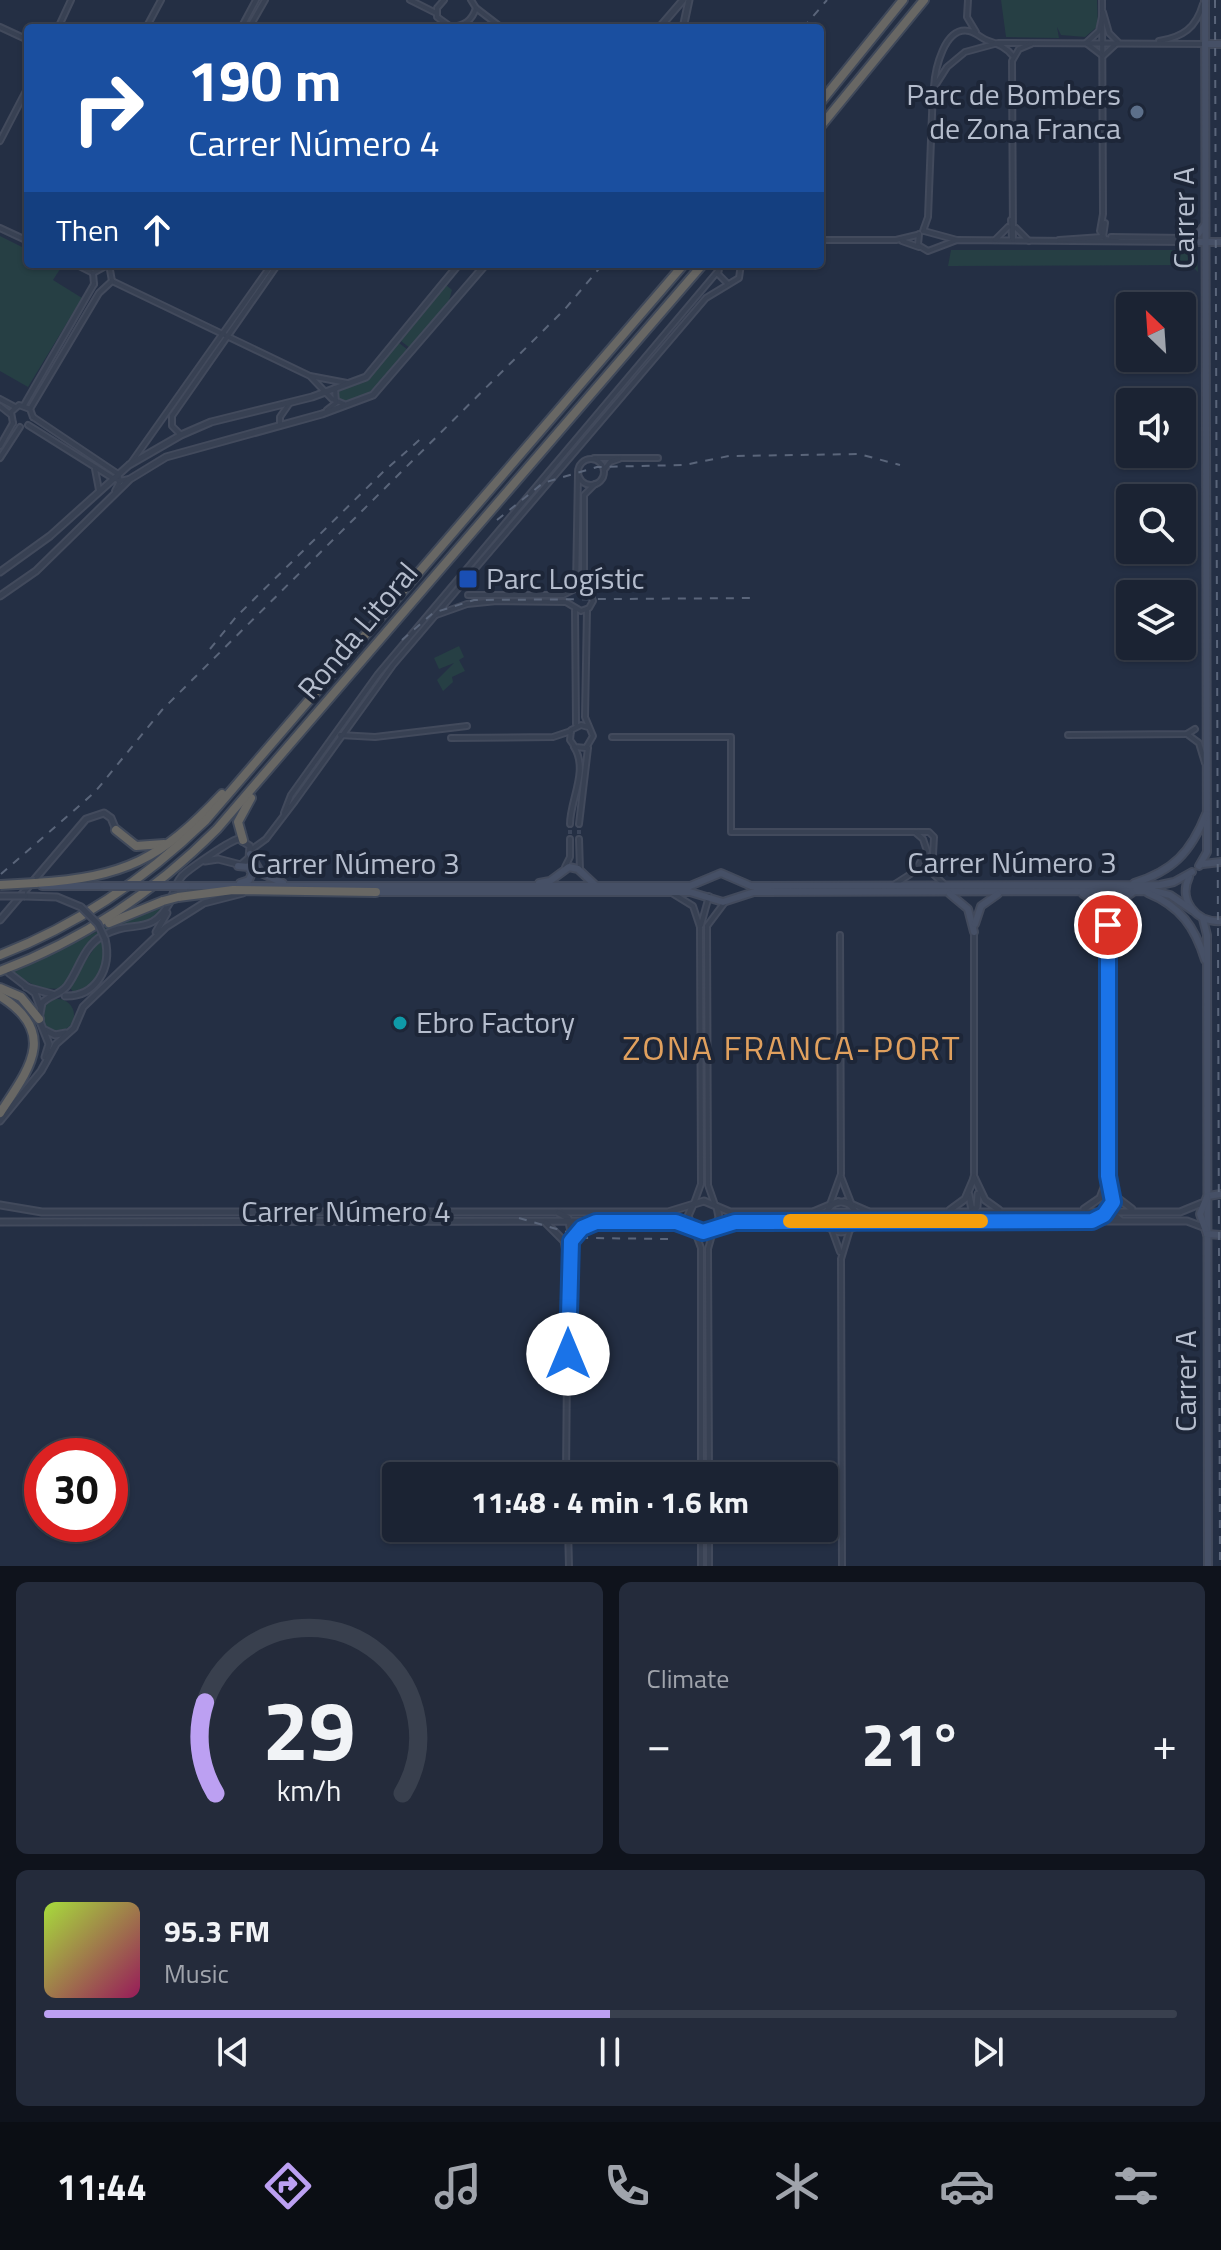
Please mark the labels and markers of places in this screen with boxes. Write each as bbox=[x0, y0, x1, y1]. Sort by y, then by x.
place label: Parc de Bombers de Zona Franca bbox=[906, 71, 1121, 151]
marker: Parc de Bombers de Zona Franca bbox=[1128, 103, 1146, 121]
place label: Parc Logístic bbox=[486, 555, 645, 601]
marker: Parc Logístic bbox=[457, 568, 479, 590]
pin bbox=[1074, 891, 1142, 959]
place label: Ebro Factory bbox=[416, 999, 575, 1045]
marker: Ebro Factory bbox=[391, 1014, 409, 1032]

